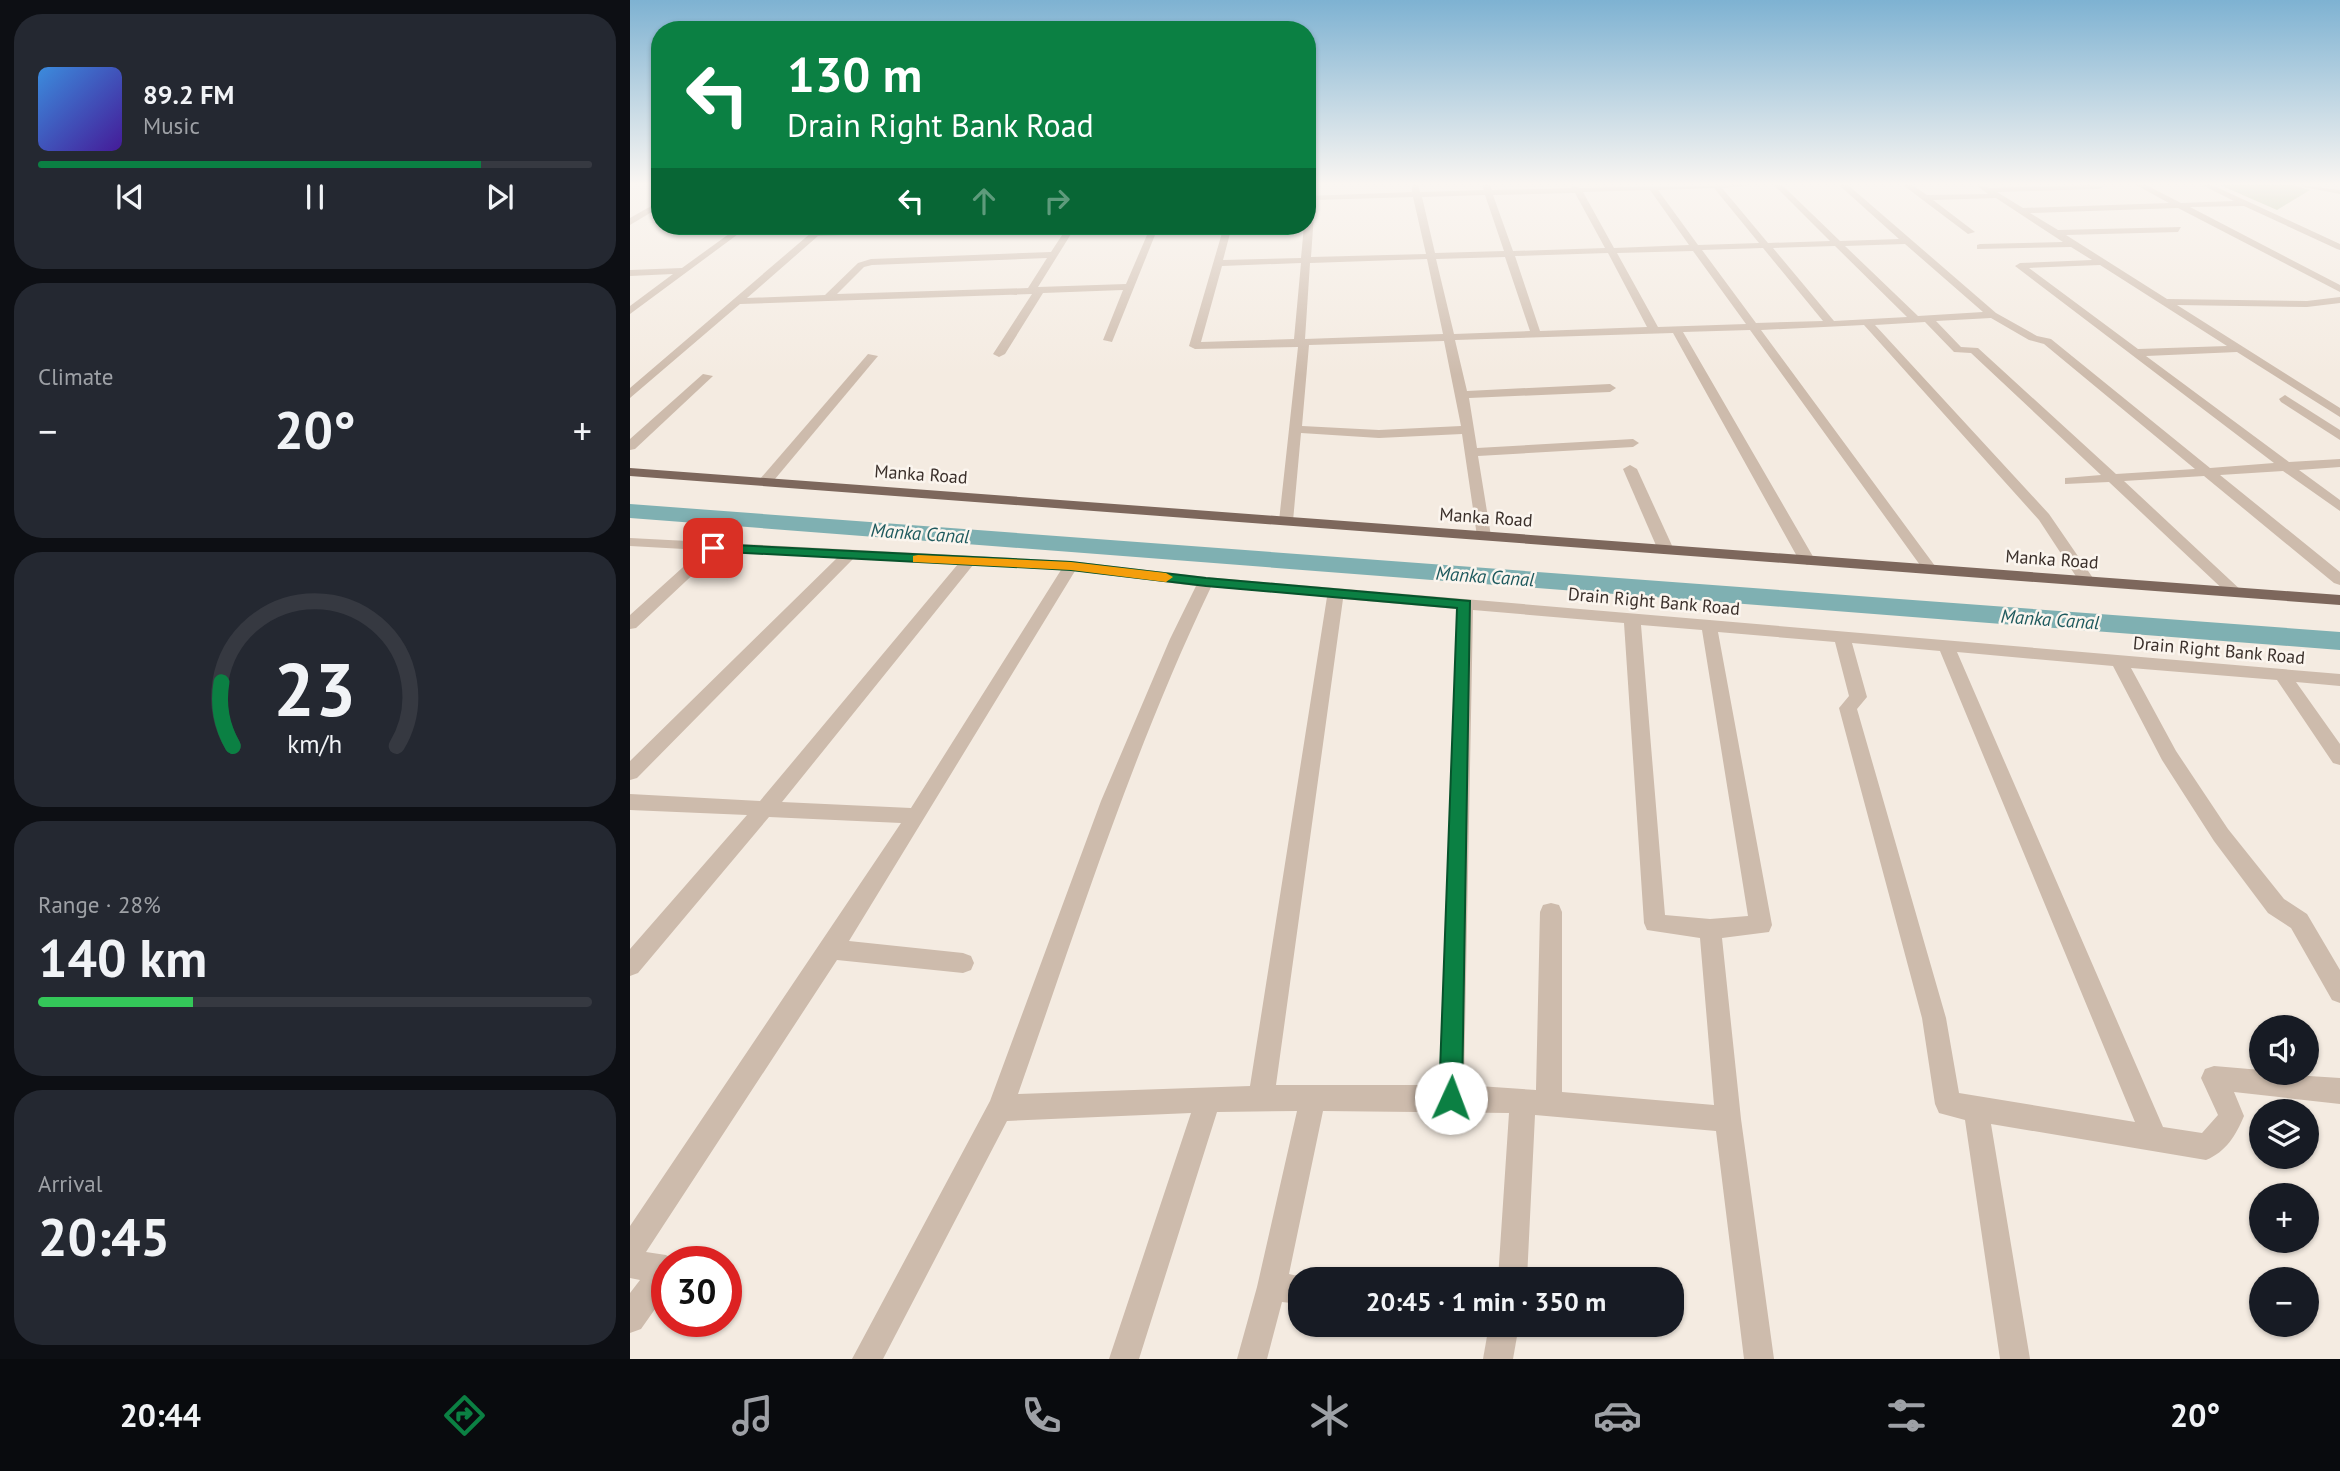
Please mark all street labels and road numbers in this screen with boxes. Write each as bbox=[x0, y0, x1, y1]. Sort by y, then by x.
street label: Manka Road bbox=[874, 459, 968, 489]
street label: Manka Road bbox=[1439, 502, 1533, 532]
street label: Manka Road bbox=[2005, 544, 2099, 574]
street label: Drain Right Bank Road bbox=[1567, 582, 1741, 620]
street label: Drain Right Bank Road bbox=[2132, 631, 2306, 669]

